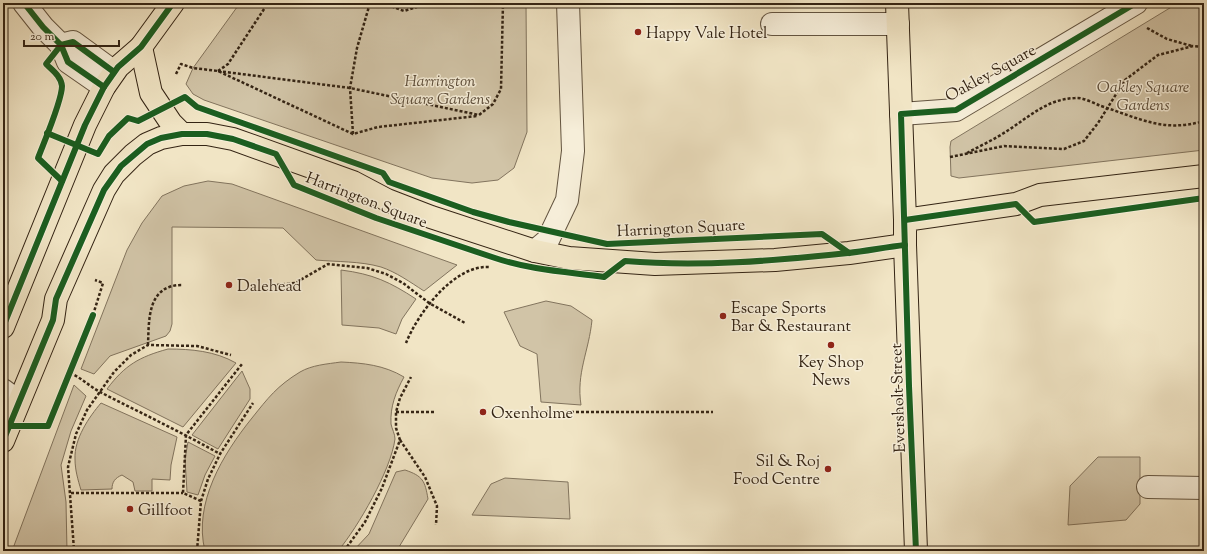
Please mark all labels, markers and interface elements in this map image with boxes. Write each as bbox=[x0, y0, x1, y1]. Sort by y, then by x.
scale bar bbox=[24, 22, 119, 48]
place label: Happy Vale Hotel bbox=[646, 23, 768, 46]
marker: Happy Vale Hotel bbox=[633, 27, 643, 37]
text: 20 m bbox=[30, 28, 55, 46]
street label: Oakley Square bbox=[942, 40, 1041, 109]
park label: Harrington Square Gardens bbox=[390, 71, 490, 112]
park label: Oakley Square Gardens bbox=[1097, 77, 1189, 118]
street label: Harrington Square bbox=[302, 168, 430, 235]
street label: Harrington Square bbox=[616, 215, 746, 244]
place label: Dalehead bbox=[237, 276, 302, 299]
marker: Dalehead bbox=[224, 280, 234, 290]
place label: Escape Sports Bar & Restaurant bbox=[731, 298, 851, 339]
marker: Escape Sports Bar & Restaurant bbox=[718, 311, 728, 321]
marker: Key Shop News bbox=[826, 340, 836, 350]
street label: Eversholt Street bbox=[886, 342, 913, 453]
place label: Key Shop News bbox=[798, 352, 864, 393]
place label: Oxenholme bbox=[491, 403, 573, 426]
marker: Oxenholme bbox=[478, 407, 488, 417]
place label: Sil & Roj Food Centre bbox=[733, 451, 820, 492]
marker: Sil & Roj Food Centre bbox=[823, 464, 833, 474]
place label: Gillfoot bbox=[138, 500, 193, 523]
marker: Gillfoot bbox=[125, 504, 135, 514]

